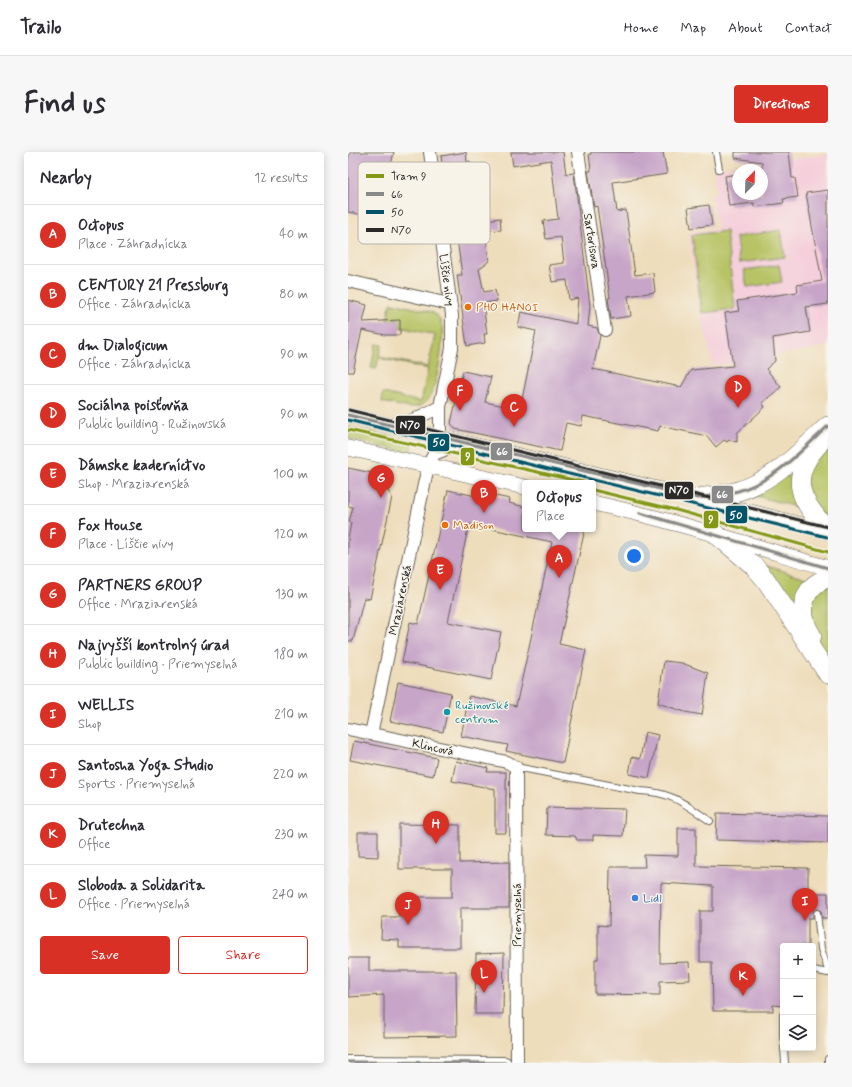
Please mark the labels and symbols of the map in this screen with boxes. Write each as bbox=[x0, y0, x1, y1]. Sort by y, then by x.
legend bbox=[358, 162, 490, 244]
north arrow bbox=[732, 164, 768, 200]
text: Tram 9 bbox=[391, 170, 426, 184]
text: 66 bbox=[391, 188, 403, 202]
text: 50 bbox=[391, 206, 404, 220]
street label: Sartorisova bbox=[579, 212, 603, 270]
text: N70 bbox=[391, 224, 411, 238]
street label: Líščie nivy bbox=[434, 253, 458, 307]
place label: PHO HANOI bbox=[476, 300, 538, 316]
marker: PHO HANOI bbox=[463, 302, 473, 312]
pin: D bbox=[725, 375, 751, 408]
pin: F bbox=[447, 378, 473, 411]
pin: C bbox=[501, 394, 527, 427]
line badge: N70 bbox=[395, 415, 426, 435]
text: N70 bbox=[400, 419, 420, 433]
line badge: 50 bbox=[427, 433, 450, 452]
text: 50 bbox=[433, 436, 445, 450]
line badge: 66 bbox=[490, 442, 513, 461]
text: 66 bbox=[496, 445, 508, 459]
line badge: 9 bbox=[460, 447, 475, 466]
text: 9 bbox=[465, 450, 471, 464]
pin: G bbox=[368, 465, 394, 498]
pin: B bbox=[471, 480, 497, 513]
line badge: N70 bbox=[664, 481, 694, 500]
text: N70 bbox=[669, 484, 689, 498]
line badge: 66 bbox=[711, 485, 734, 504]
text: 66 bbox=[716, 488, 728, 502]
line badge: 50 bbox=[725, 505, 748, 524]
text: 50 bbox=[730, 509, 742, 523]
line badge: 9 bbox=[703, 510, 719, 529]
text: 9 bbox=[708, 513, 714, 527]
place label: Madison bbox=[453, 518, 494, 534]
marker: Madison bbox=[440, 520, 450, 530]
pin: A bbox=[546, 545, 572, 578]
your location bbox=[624, 546, 644, 566]
pin: E bbox=[427, 557, 453, 590]
street label: Mraziarenská bbox=[386, 563, 416, 637]
place label: Ružinovské centrum bbox=[455, 698, 509, 728]
marker: Ružinovské centrum bbox=[442, 707, 452, 717]
street label: Klincová bbox=[411, 736, 455, 760]
pin: H bbox=[423, 811, 449, 844]
street label: Priemyselná bbox=[510, 883, 526, 947]
pin: I bbox=[792, 888, 818, 921]
place label: Lidl bbox=[643, 891, 662, 907]
pin: J bbox=[395, 892, 421, 925]
marker: Lidl bbox=[630, 893, 640, 903]
pin: L bbox=[471, 960, 497, 993]
pin: K bbox=[730, 963, 756, 996]

